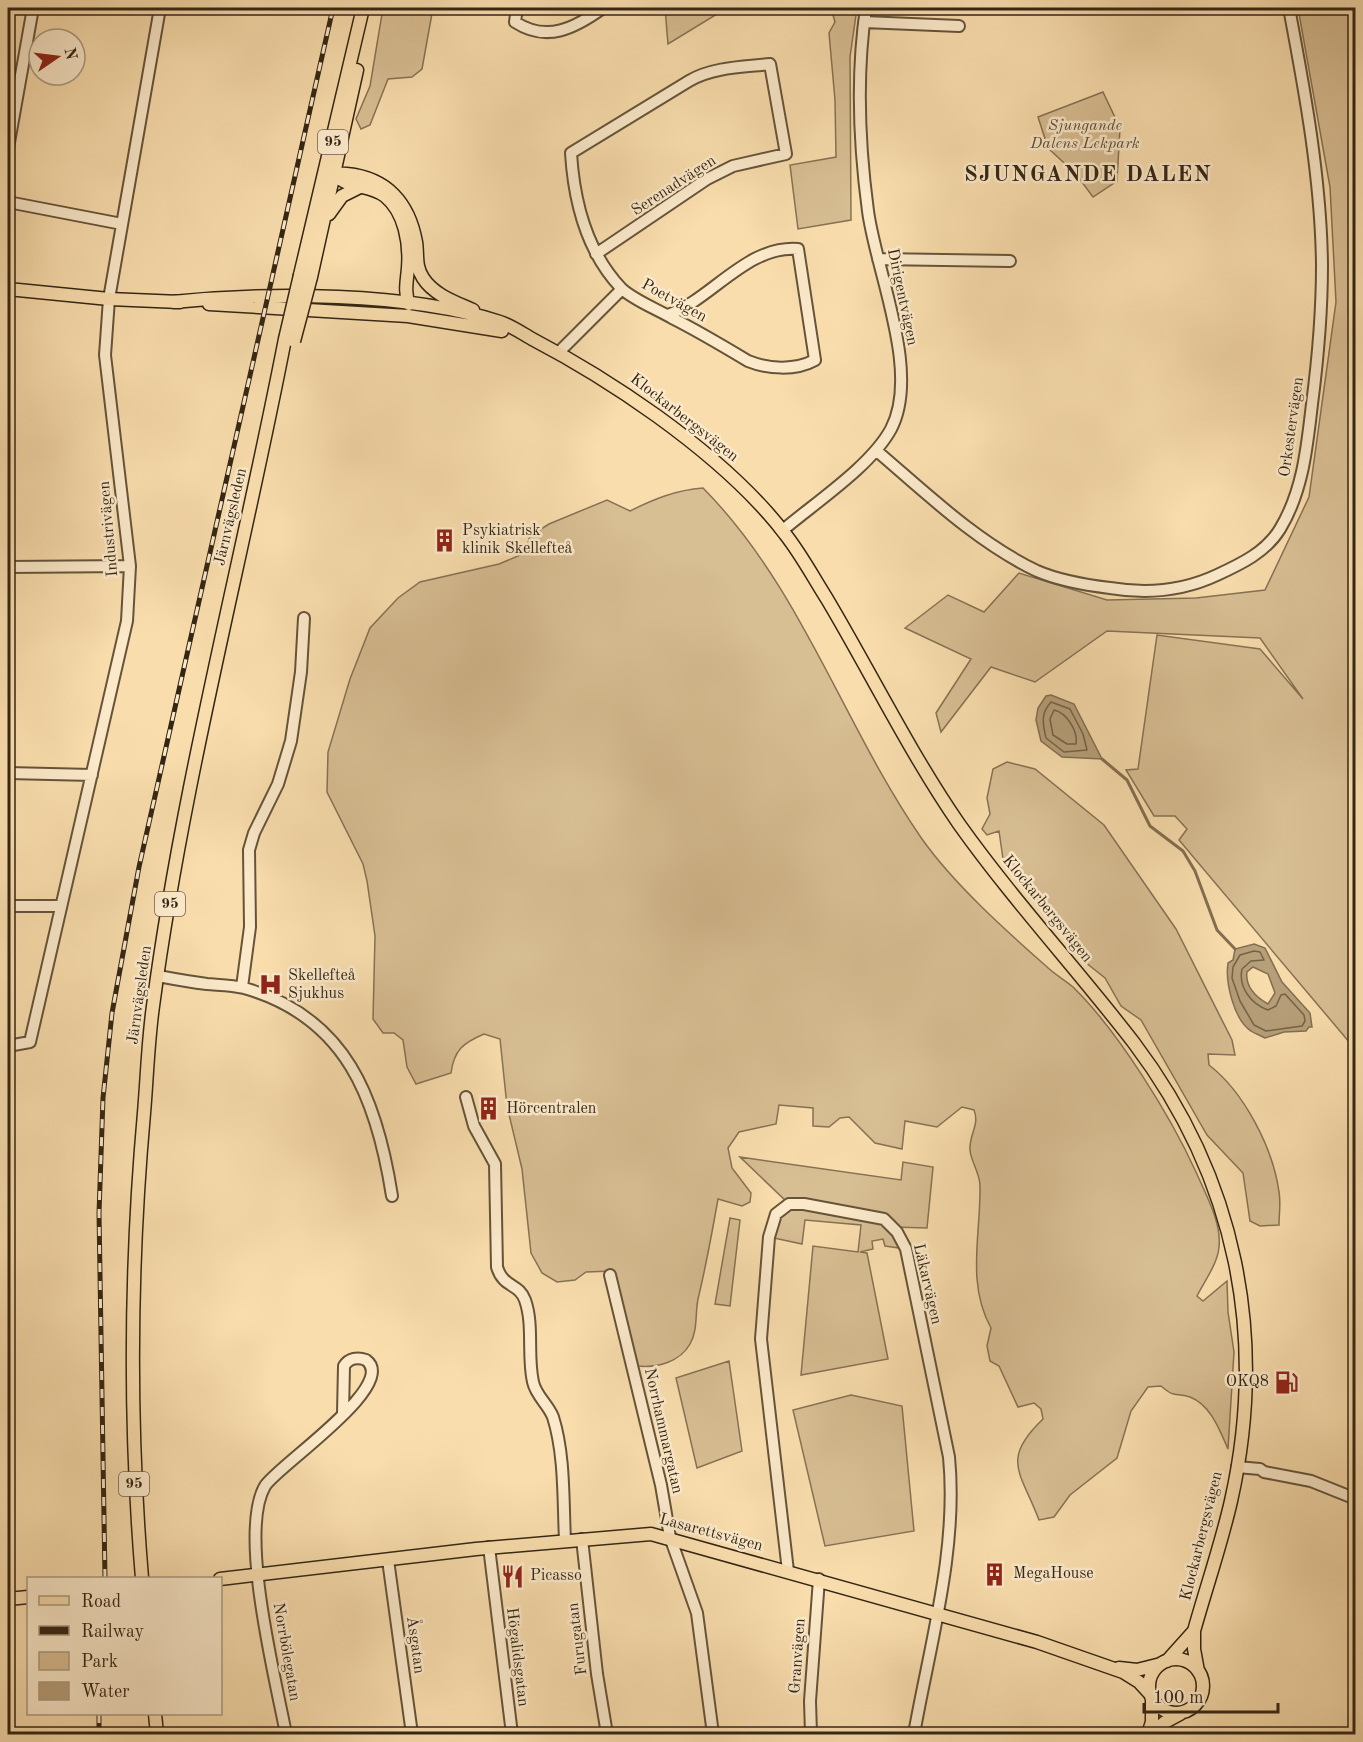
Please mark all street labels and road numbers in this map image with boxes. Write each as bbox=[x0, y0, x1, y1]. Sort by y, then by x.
road number: 95 bbox=[318, 130, 348, 154]
street label: Serenadvägen bbox=[629, 153, 719, 219]
street label: Dirigentvägen bbox=[884, 247, 920, 347]
street label: Poetvägen bbox=[639, 277, 710, 326]
street label: Klockarbergsvägen bbox=[627, 371, 742, 465]
street label: Orkestervägen bbox=[1277, 376, 1307, 478]
street label: Järnvägsleden bbox=[212, 466, 250, 567]
street label: Industrivägen bbox=[97, 480, 121, 578]
street label: Klockarbergsvägen bbox=[999, 852, 1095, 966]
road number: 95 bbox=[155, 892, 185, 916]
street label: Järnvägsleden bbox=[125, 944, 155, 1046]
street label: Läkarvägen bbox=[910, 1242, 944, 1326]
street label: Norrhammargatan bbox=[641, 1367, 685, 1496]
street label: Klockarbergsvägen bbox=[1178, 1469, 1226, 1602]
road number: 95 bbox=[119, 1472, 149, 1496]
street label: Lasarettsvägen bbox=[657, 1511, 765, 1555]
street label: Norrbölegatan bbox=[269, 1601, 303, 1703]
street label: Furugatan bbox=[566, 1601, 590, 1676]
street label: Högalidsgatan bbox=[503, 1607, 531, 1708]
street label: Åsgatan bbox=[403, 1615, 432, 1675]
street label: Granvägen bbox=[787, 1617, 809, 1694]

